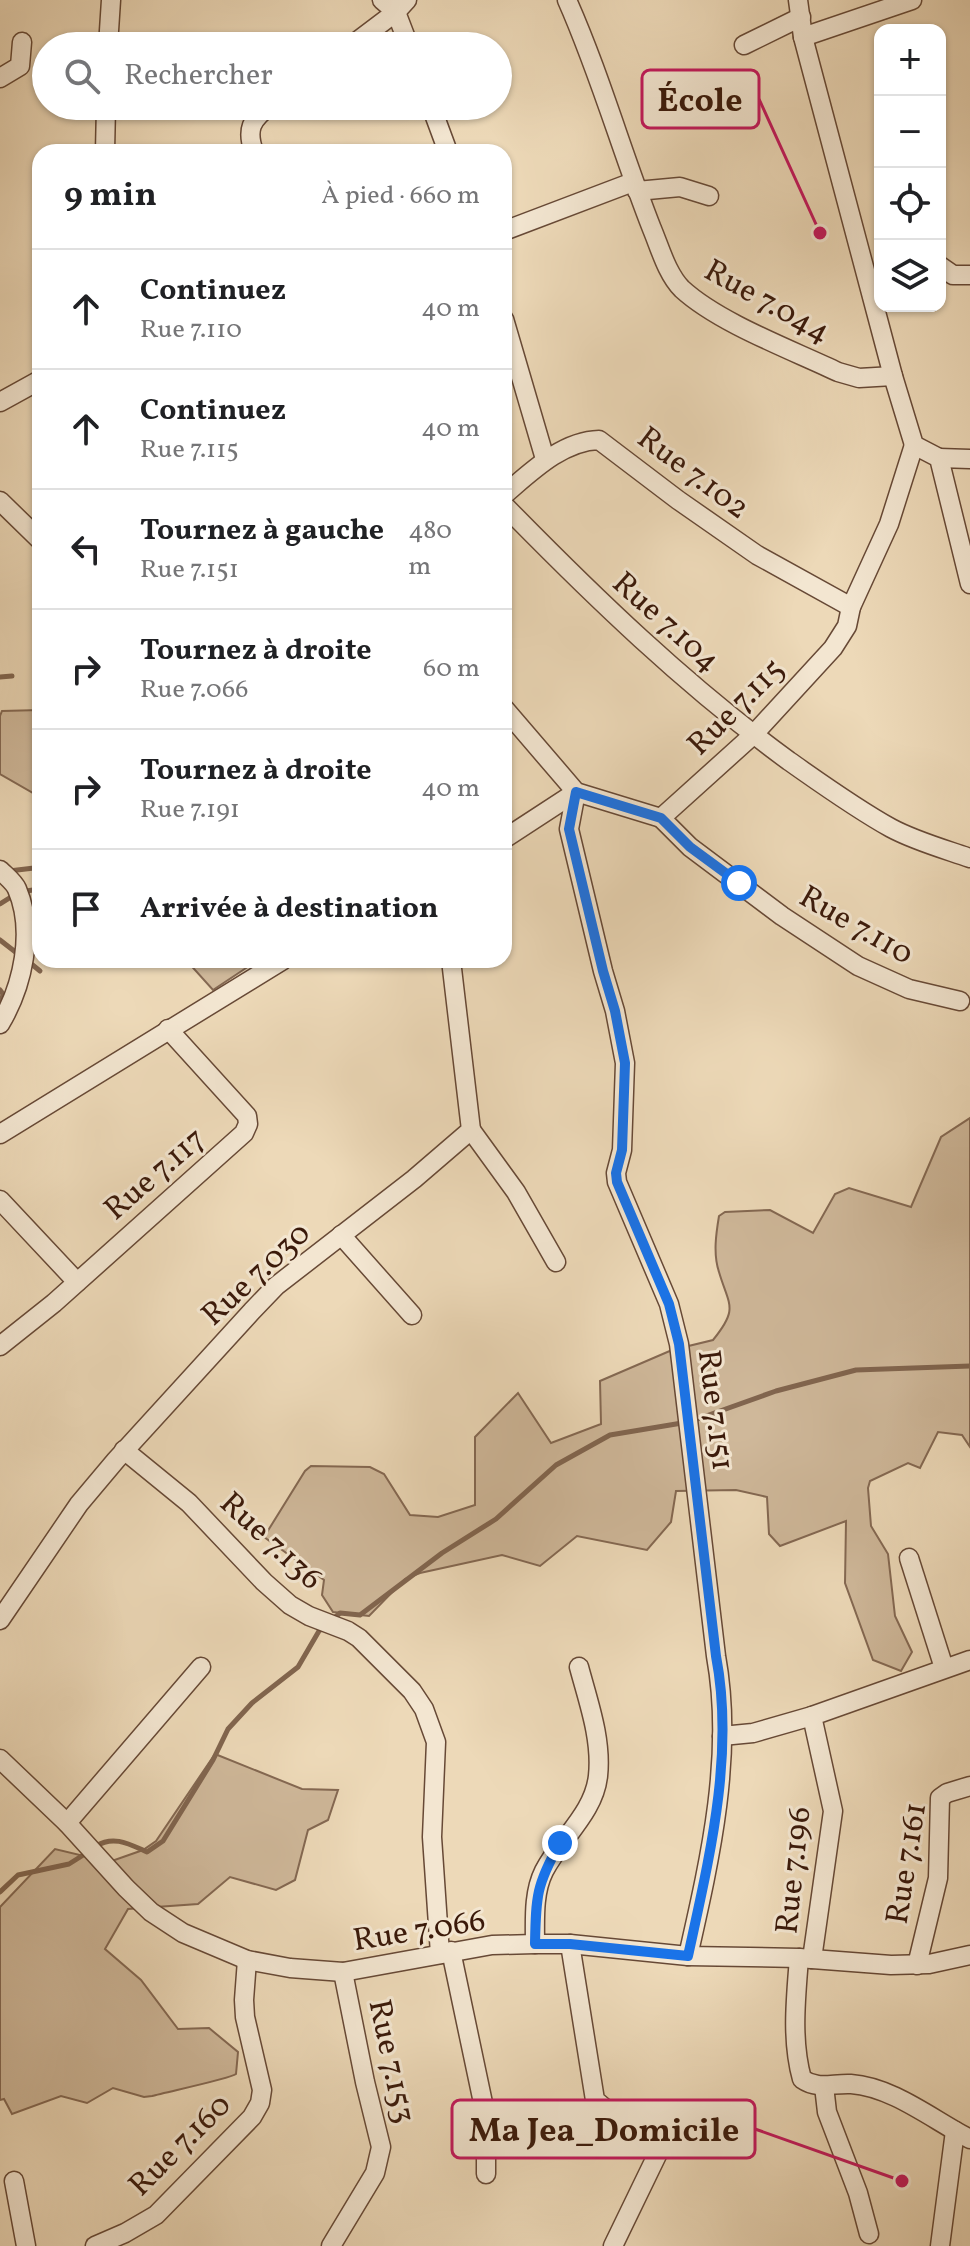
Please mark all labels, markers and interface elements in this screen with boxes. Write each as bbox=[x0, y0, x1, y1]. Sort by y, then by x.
map controls bbox=[874, 24, 946, 312]
button: + bbox=[874, 24, 946, 96]
search box bbox=[32, 32, 512, 120]
icon: search bbox=[60, 54, 104, 98]
text: Rechercher bbox=[124, 55, 273, 97]
callout: École bbox=[642, 70, 759, 128]
text: École bbox=[657, 79, 743, 126]
button: − bbox=[874, 96, 946, 168]
button: locate bbox=[874, 168, 946, 240]
text: 9 min bbox=[64, 173, 157, 220]
text: À pied · 660 m bbox=[321, 178, 480, 214]
button: layers bbox=[874, 240, 946, 312]
street label: Rue 7.044 bbox=[696, 250, 838, 355]
text: Continuez bbox=[140, 270, 286, 312]
icon: ahead bbox=[64, 287, 108, 331]
text: 40 m bbox=[421, 291, 480, 327]
text: Rue 7.110 bbox=[140, 312, 242, 348]
text: Continuez bbox=[140, 390, 286, 432]
icon: ahead bbox=[64, 407, 108, 451]
text: 40 m bbox=[421, 411, 480, 447]
street label: Rue 7.102 bbox=[627, 418, 757, 531]
text: Rue 7.115 bbox=[140, 432, 239, 468]
text: Tournez à gauche bbox=[140, 510, 384, 552]
text: 480 m bbox=[408, 513, 452, 585]
icon: left bbox=[64, 527, 108, 571]
text: Rue 7.151 bbox=[140, 552, 239, 588]
street label: Rue 7.104 bbox=[601, 563, 729, 684]
text: Tournez à droite bbox=[140, 630, 372, 672]
icon: right bbox=[64, 647, 108, 691]
street label: Rue 7.115 bbox=[679, 650, 796, 767]
text: 60 m bbox=[423, 651, 480, 687]
text: Rue 7.066 bbox=[140, 672, 248, 708]
text: Tournez à droite bbox=[140, 750, 372, 792]
icon: right bbox=[64, 767, 108, 811]
text: 40 m bbox=[421, 771, 480, 807]
text: Rue 7.191 bbox=[140, 792, 240, 828]
route start bbox=[721, 865, 757, 901]
street label: Rue 7.110 bbox=[790, 876, 921, 977]
icon: arrive bbox=[64, 887, 108, 931]
text: Arrivée à destination bbox=[140, 888, 439, 930]
street label: Rue 7.117 bbox=[96, 1119, 216, 1232]
street label: Rue 7.030 bbox=[193, 1213, 321, 1337]
street label: Rue 7.151 bbox=[685, 1347, 743, 1473]
street label: Rue 7.136 bbox=[209, 1483, 331, 1601]
street label: Rue 7.161 bbox=[877, 1800, 939, 1927]
street label: Rue 7.196 bbox=[766, 1804, 824, 1936]
route end bbox=[542, 1825, 578, 1861]
street label: Rue 7.066 bbox=[350, 1900, 489, 1964]
street label: Rue 7.153 bbox=[355, 1996, 425, 2128]
street label: Rue 7.160 bbox=[120, 2085, 242, 2207]
callout: Ma Jea_Domicile bbox=[452, 2100, 755, 2158]
text: Ma Jea_Domicile bbox=[469, 2109, 739, 2156]

